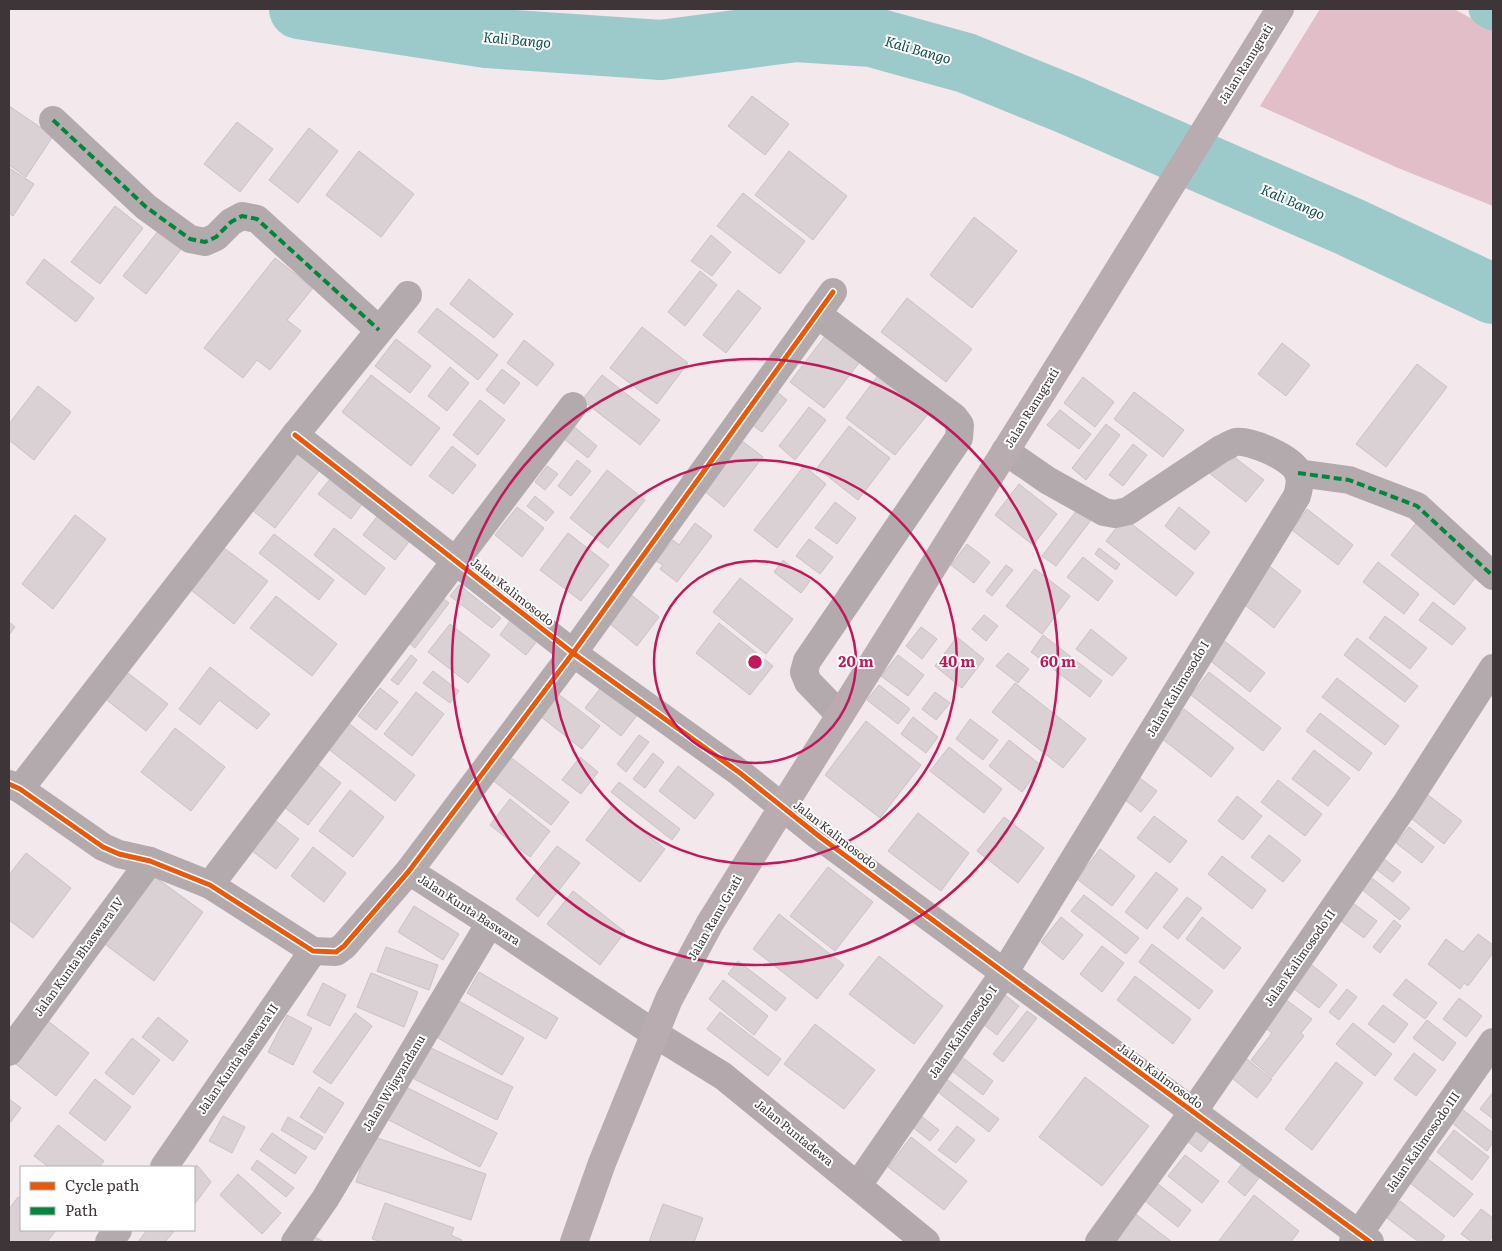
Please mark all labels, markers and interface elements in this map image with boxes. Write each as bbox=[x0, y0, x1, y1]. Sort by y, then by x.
street label: Jalan Ranugrati bbox=[1213, 20, 1277, 107]
water label: Kali Bango bbox=[482, 26, 552, 52]
water label: Kali Bango bbox=[883, 30, 954, 68]
water label: Kali Bango bbox=[1258, 179, 1329, 224]
street label: Jalan Ranugrati bbox=[999, 364, 1063, 451]
street label: Jalan Kalimosodo bbox=[467, 553, 558, 630]
street label: Jalan Kalimosodo I bbox=[1141, 637, 1213, 740]
text: 20 m bbox=[838, 649, 874, 672]
text: 40 m bbox=[939, 649, 975, 672]
text: 60 m bbox=[1040, 649, 1076, 672]
centre of rings bbox=[746, 653, 764, 671]
street label: Jalan Kalimosodo bbox=[790, 796, 881, 873]
street label: Jalan Kunta Baswara bbox=[415, 869, 525, 949]
street label: Jalan Ranu Grati bbox=[682, 872, 746, 963]
street label: Jalan Kunta Bhaswara IV bbox=[29, 893, 128, 1020]
street label: Jalan Kalimosodo II bbox=[1259, 905, 1339, 1009]
street label: Jalan Kalimosodo I bbox=[923, 981, 1001, 1081]
street label: Jalan Kunta Baswara II bbox=[192, 999, 282, 1117]
street label: Jalan Wijayandanu bbox=[357, 1031, 429, 1134]
street label: Jalan Kalimosodo bbox=[1114, 1038, 1207, 1112]
street label: Jalan Kalimosodo III bbox=[1381, 1087, 1464, 1195]
street label: Jalan Puntadewa bbox=[751, 1095, 838, 1170]
legend bbox=[20, 1166, 195, 1231]
text: Cycle path bbox=[65, 1173, 140, 1196]
text: Path bbox=[65, 1198, 98, 1221]

